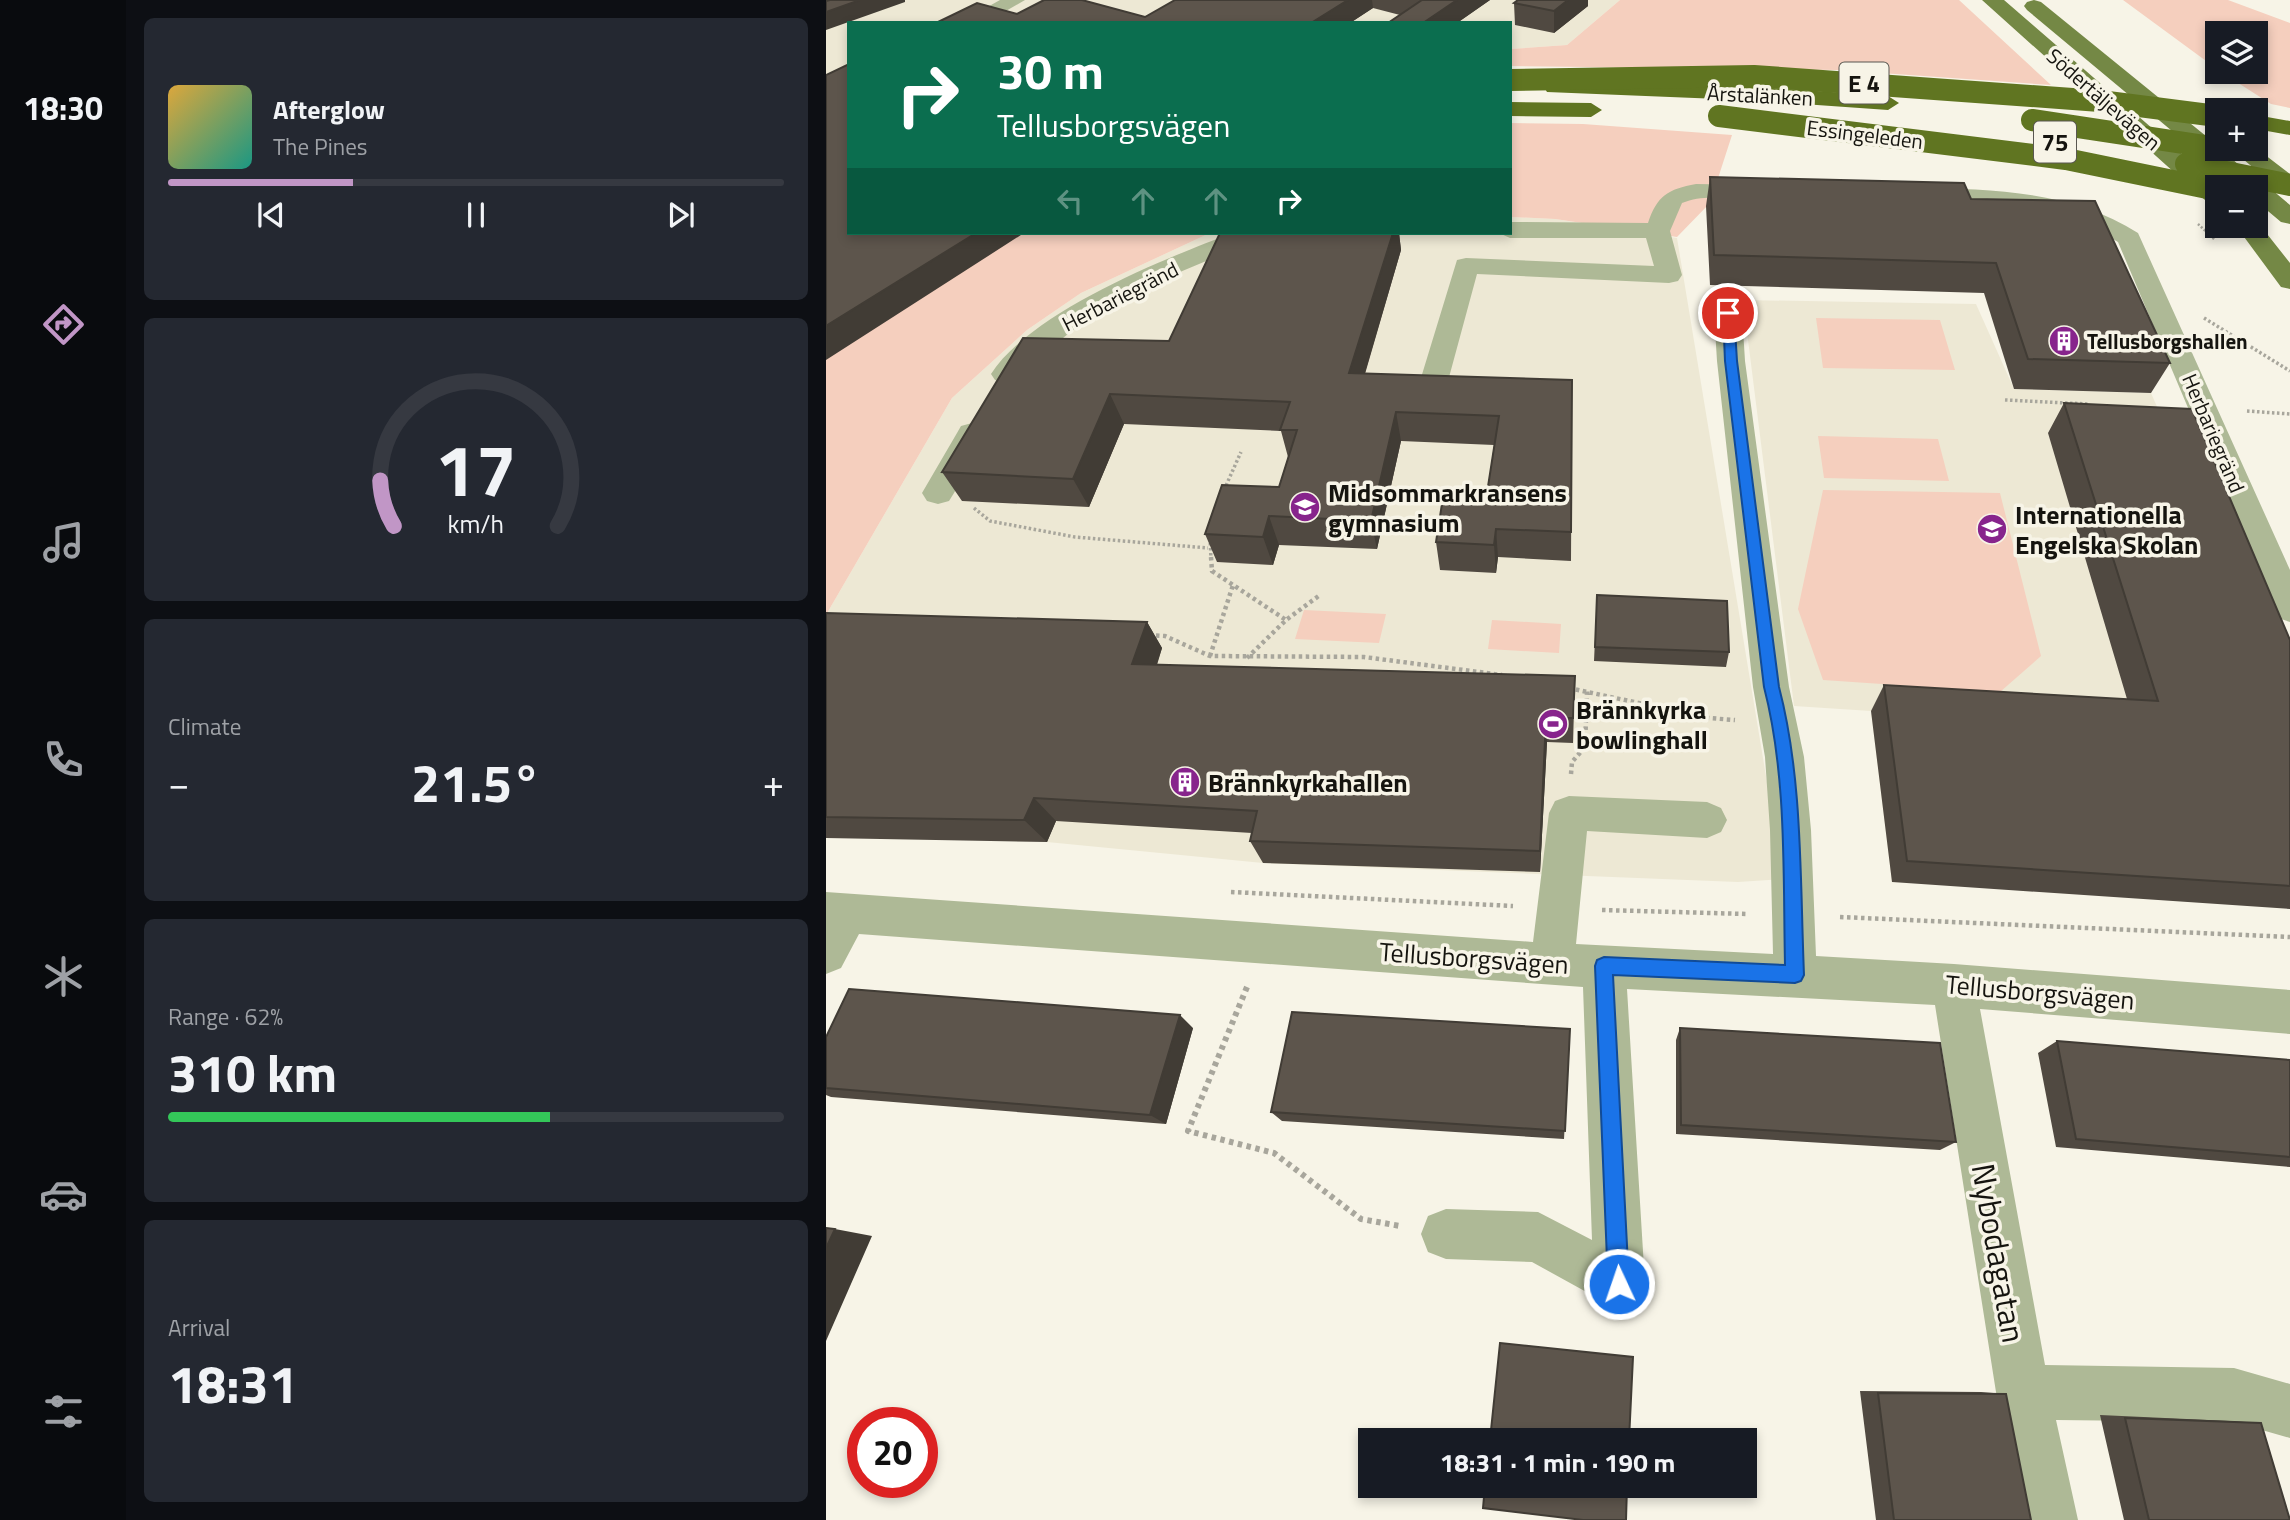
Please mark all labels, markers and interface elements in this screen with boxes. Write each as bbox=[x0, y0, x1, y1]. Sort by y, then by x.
map controls bbox=[2205, 21, 2268, 238]
button: layers bbox=[2205, 21, 2268, 84]
text: 30 m bbox=[997, 33, 1104, 108]
street label: Södertäljevägen bbox=[2040, 40, 2168, 158]
icon: right bbox=[882, 49, 973, 140]
road number: E 4 bbox=[1840, 62, 1888, 104]
street label: Årstalänken bbox=[1706, 76, 1814, 114]
text: 18:30 bbox=[23, 84, 103, 132]
text: Afterglow bbox=[273, 90, 385, 129]
button: + bbox=[2205, 98, 2268, 161]
text: Tellusborgsvägen bbox=[997, 101, 1230, 149]
street label: Essingeleden bbox=[1805, 111, 1925, 157]
road number: 75 bbox=[2034, 122, 2076, 162]
text: The Pines bbox=[273, 129, 367, 164]
button: − bbox=[2205, 175, 2268, 238]
icon: left bbox=[1051, 182, 1089, 220]
icon: ahead bbox=[1124, 182, 1162, 220]
icon: ahead bbox=[1197, 182, 1235, 220]
icon: right bbox=[1270, 182, 1308, 220]
icon: previous bbox=[252, 196, 290, 234]
icon: pause bbox=[457, 196, 495, 234]
icon: next bbox=[662, 196, 700, 234]
street label: Herbariegränd bbox=[1056, 253, 1184, 339]
pin bbox=[1698, 283, 1758, 343]
icon: arrive bbox=[1709, 294, 1747, 332]
icon: directions bbox=[39, 300, 88, 349]
building icon: Tellusborgshallen bbox=[2047, 324, 2081, 358]
place label: Tellusborgshallen bbox=[2087, 325, 2248, 357]
street label: Herbariegränd bbox=[2174, 368, 2254, 498]
text: 17 bbox=[435, 414, 517, 524]
place label: Midsommarkransens gymnasium bbox=[1328, 473, 1567, 542]
school or university icon: Midsommarkransens gymnasium bbox=[1288, 490, 1322, 524]
place label: Internationella Engelska Skolan bbox=[2015, 495, 2198, 564]
text: km/h bbox=[448, 504, 504, 542]
school or university icon: Internationella Engelska Skolan bbox=[1975, 512, 2009, 546]
icon: music bbox=[39, 518, 88, 567]
place label: Brännkyrka bowlinghall bbox=[1576, 690, 1708, 759]
sports icon: Brännkyrka bowlinghall bbox=[1536, 707, 1570, 741]
text: Climate bbox=[168, 709, 241, 744]
icon: phone bbox=[39, 735, 88, 784]
text: 21.5° bbox=[411, 743, 541, 822]
text: − bbox=[168, 754, 189, 812]
text: + bbox=[763, 754, 784, 812]
place label: Brännkyrkahallen bbox=[1208, 763, 1408, 802]
building icon: Brännkyrkahallen bbox=[1168, 765, 1202, 799]
street label: Tellusborgsvägen bbox=[1378, 932, 1570, 984]
icon: climate bbox=[39, 952, 88, 1001]
street label: Tellusborgsvägen bbox=[1944, 964, 2136, 1020]
text: Range · 62% bbox=[168, 999, 283, 1034]
text: 310 km bbox=[168, 1033, 337, 1112]
street label: Nybodagatan bbox=[1960, 1160, 2038, 1346]
icon: car bbox=[39, 1170, 88, 1219]
position arrow bbox=[1582, 1247, 1656, 1321]
text: Arrival bbox=[168, 1310, 230, 1345]
text: 18:31 bbox=[168, 1344, 298, 1423]
icon: filters bbox=[39, 1387, 88, 1436]
speed limit sign: 20 bbox=[847, 1407, 938, 1498]
text: 18:31 · 1 min · 190 m bbox=[1440, 1443, 1675, 1482]

